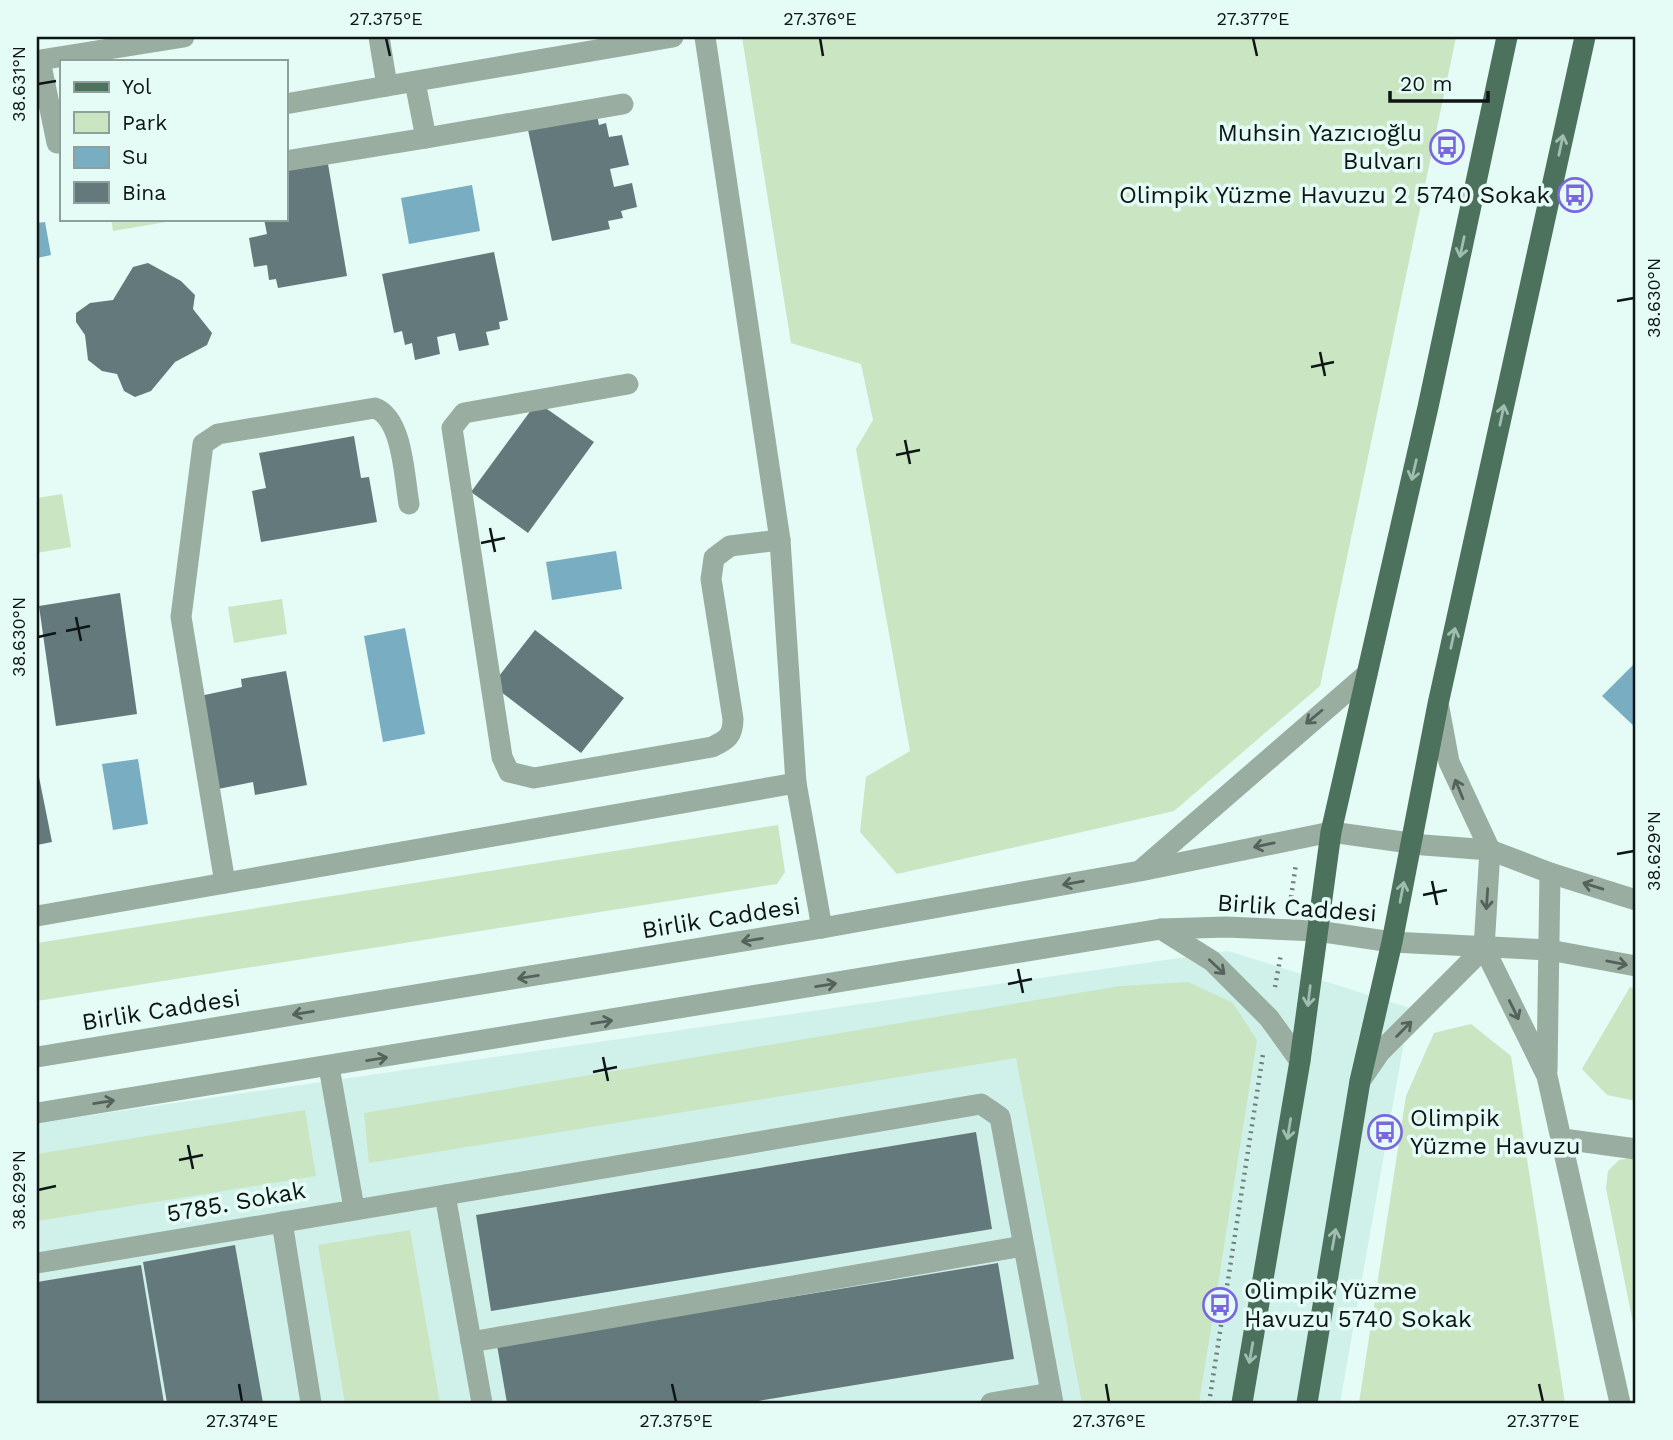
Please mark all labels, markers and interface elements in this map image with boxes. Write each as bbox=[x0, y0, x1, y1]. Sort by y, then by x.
text: 27.375°E bbox=[349, 8, 423, 29]
text: 27.376°E bbox=[783, 8, 857, 29]
text: 27.377°E bbox=[1216, 8, 1290, 29]
text: 38.631°N bbox=[8, 46, 29, 122]
legend bbox=[60, 60, 287, 220]
scale bar bbox=[1390, 60, 1488, 104]
text: 20 m bbox=[1400, 71, 1452, 96]
text: Yol bbox=[122, 74, 152, 99]
text: Park bbox=[122, 110, 167, 135]
place label: Muhsin Yazıcıoğlu Bulvarı bbox=[1217, 119, 1422, 175]
bus stop icon: Muhsin Yazıcıoğlu Bulvarı bbox=[1428, 128, 1466, 166]
one-way arrow bbox=[1556, 135, 1569, 157]
text: Su bbox=[122, 144, 148, 169]
bus stop icon: Olimpik Yüzme Havuzu 2 5740 Sokak bbox=[1556, 176, 1594, 214]
text: Bina bbox=[122, 180, 166, 205]
place label: Olimpik Yüzme Havuzu 2 5740 Sokak bbox=[1119, 181, 1550, 209]
one-way arrow bbox=[1455, 235, 1469, 258]
text: 38.630°N bbox=[1643, 258, 1664, 338]
one-way arrow bbox=[1496, 405, 1509, 427]
one-way arrow bbox=[1407, 458, 1420, 480]
text: 38.630°N bbox=[8, 597, 29, 677]
one-way arrow bbox=[1446, 627, 1460, 650]
one-way arrow bbox=[1306, 709, 1324, 725]
one-way arrow bbox=[1452, 778, 1465, 800]
text: 38.629°N bbox=[1643, 811, 1664, 891]
one-way arrow bbox=[1253, 839, 1276, 853]
one-way arrow bbox=[1062, 877, 1085, 890]
one-way arrow bbox=[1583, 879, 1605, 892]
one-way arrow bbox=[1396, 881, 1409, 904]
one-way arrow bbox=[1480, 887, 1493, 910]
street label: Birlik Caddesi bbox=[1216, 888, 1378, 928]
street label: Birlik Caddesi bbox=[640, 892, 802, 944]
one-way arrow bbox=[741, 934, 764, 947]
one-way arrow bbox=[1605, 956, 1628, 970]
one-way arrow bbox=[1209, 959, 1226, 976]
one-way arrow bbox=[517, 971, 539, 984]
one-way arrow bbox=[814, 978, 837, 991]
street label: Birlik Caddesi bbox=[80, 984, 242, 1036]
one-way arrow bbox=[1302, 984, 1315, 1007]
one-way arrow bbox=[1507, 999, 1521, 1020]
one-way arrow bbox=[292, 1007, 315, 1020]
one-way arrow bbox=[590, 1015, 613, 1028]
one-way arrow bbox=[1395, 1021, 1412, 1038]
one-way arrow bbox=[365, 1052, 388, 1065]
one-way arrow bbox=[92, 1095, 115, 1108]
place label: Olimpik Yüzme Havuzu bbox=[1410, 1104, 1581, 1160]
bus stop icon: Olimpik Yüzme Havuzu bbox=[1366, 1113, 1404, 1151]
one-way arrow bbox=[1282, 1117, 1295, 1140]
text: 38.629°N bbox=[8, 1150, 29, 1230]
street label: 5785. Sokak bbox=[164, 1176, 308, 1228]
one-way arrow bbox=[1328, 1228, 1341, 1251]
place label: Olimpik Yüzme Havuzu 5740 Sokak bbox=[1244, 1277, 1472, 1333]
bus stop icon: Olimpik Yüzme Havuzu 5740 Sokak bbox=[1201, 1286, 1239, 1324]
one-way arrow bbox=[1243, 1341, 1257, 1364]
text: 27.374°E bbox=[206, 1410, 278, 1431]
text: 27.375°E bbox=[639, 1410, 713, 1431]
text: 27.376°E bbox=[1072, 1410, 1146, 1431]
text: 27.377°E bbox=[1506, 1410, 1580, 1431]

